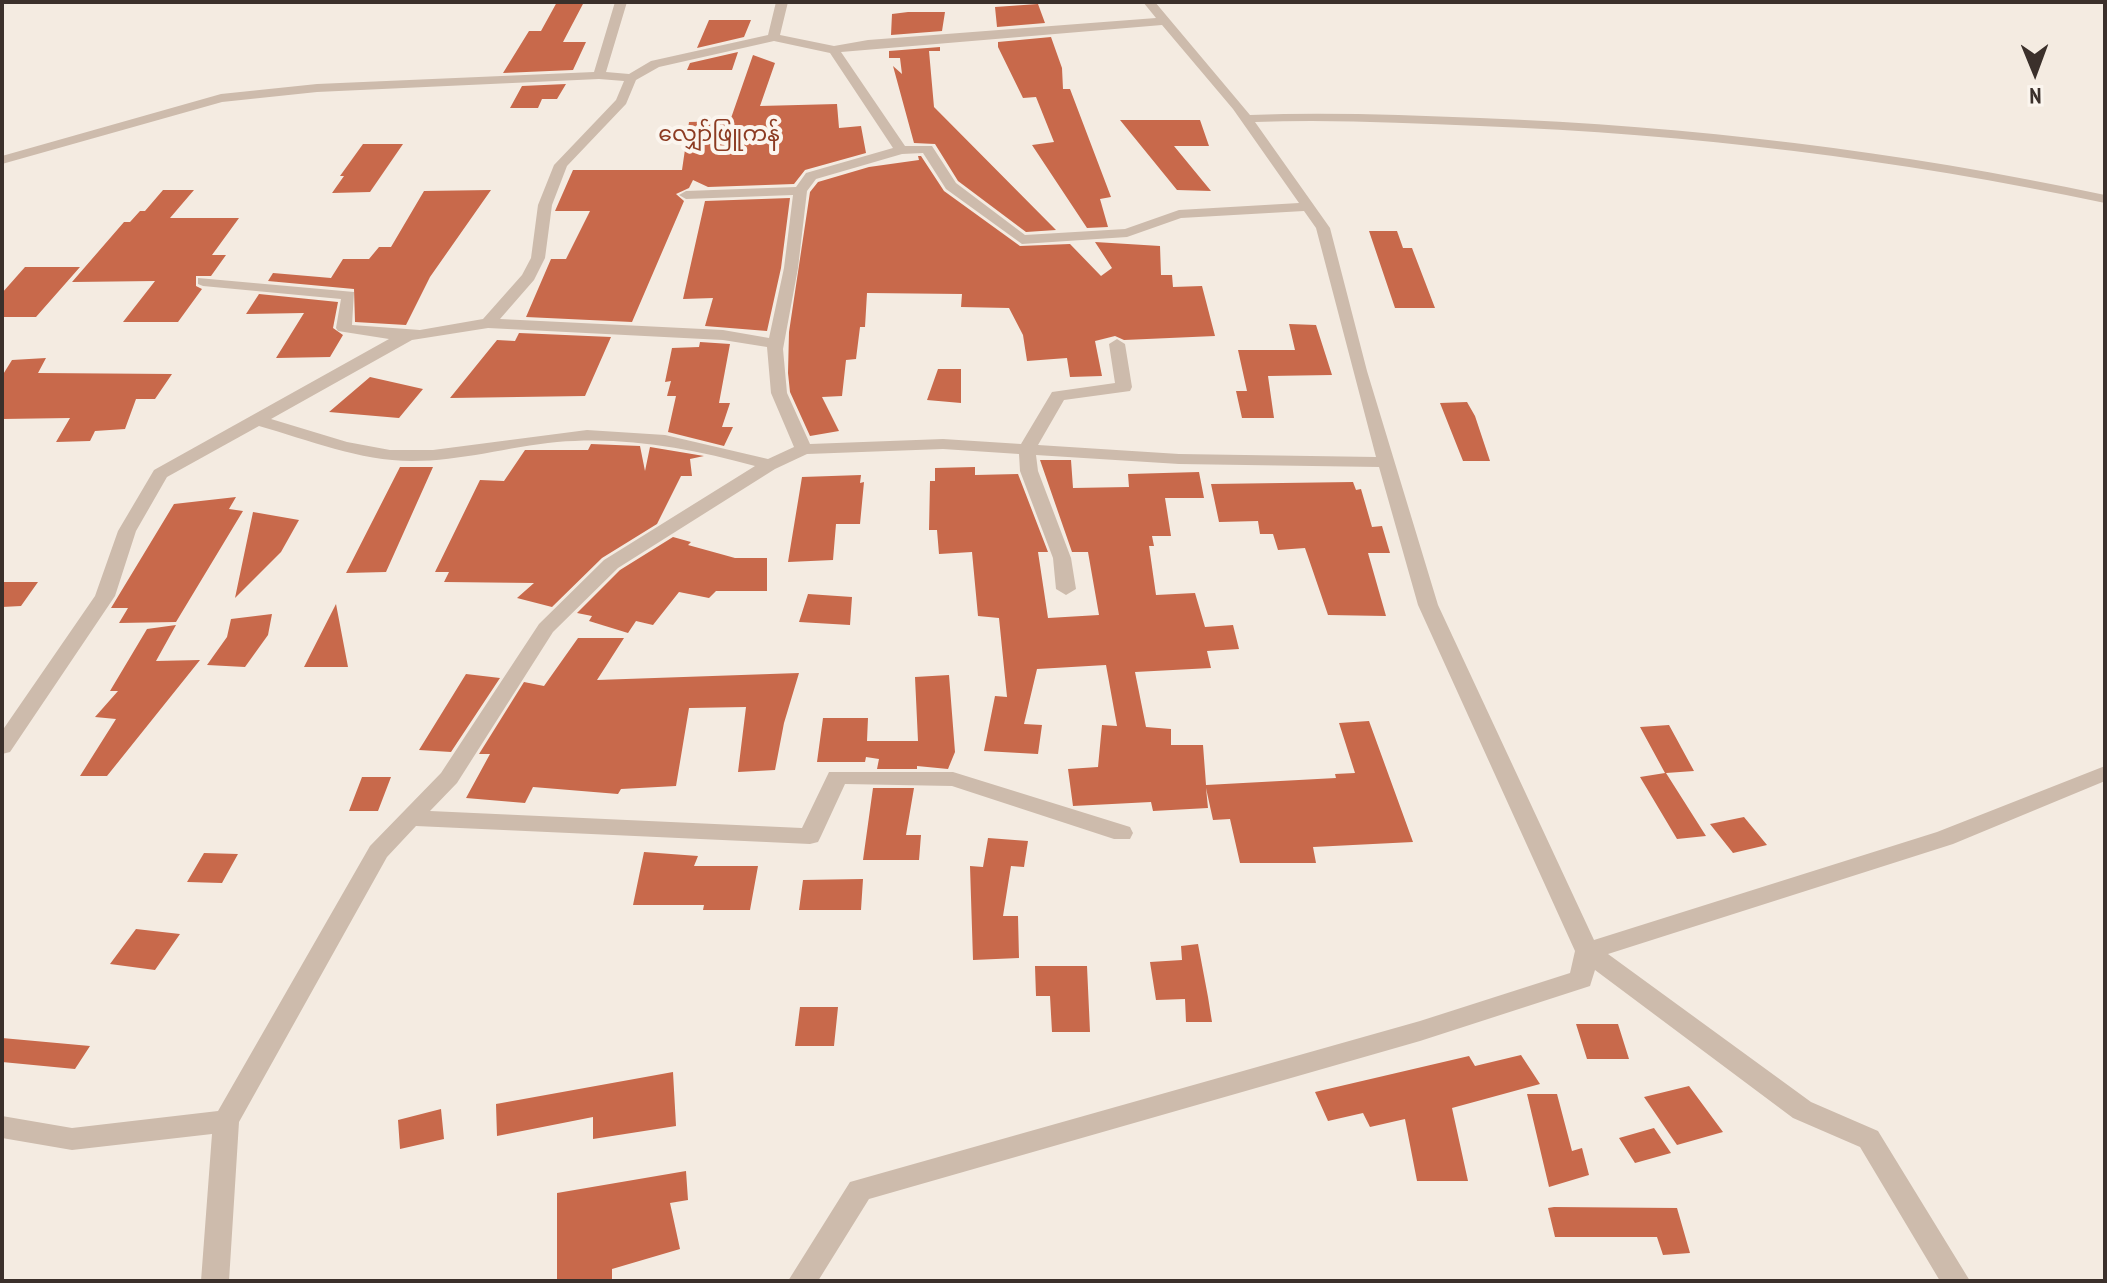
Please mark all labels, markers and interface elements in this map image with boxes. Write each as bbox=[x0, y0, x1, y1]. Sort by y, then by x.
north arrow bbox=[1995, 32, 2075, 112]
text: N bbox=[2029, 82, 2042, 110]
district label: လျှော်ဖြူကန် bbox=[658, 122, 780, 148]

